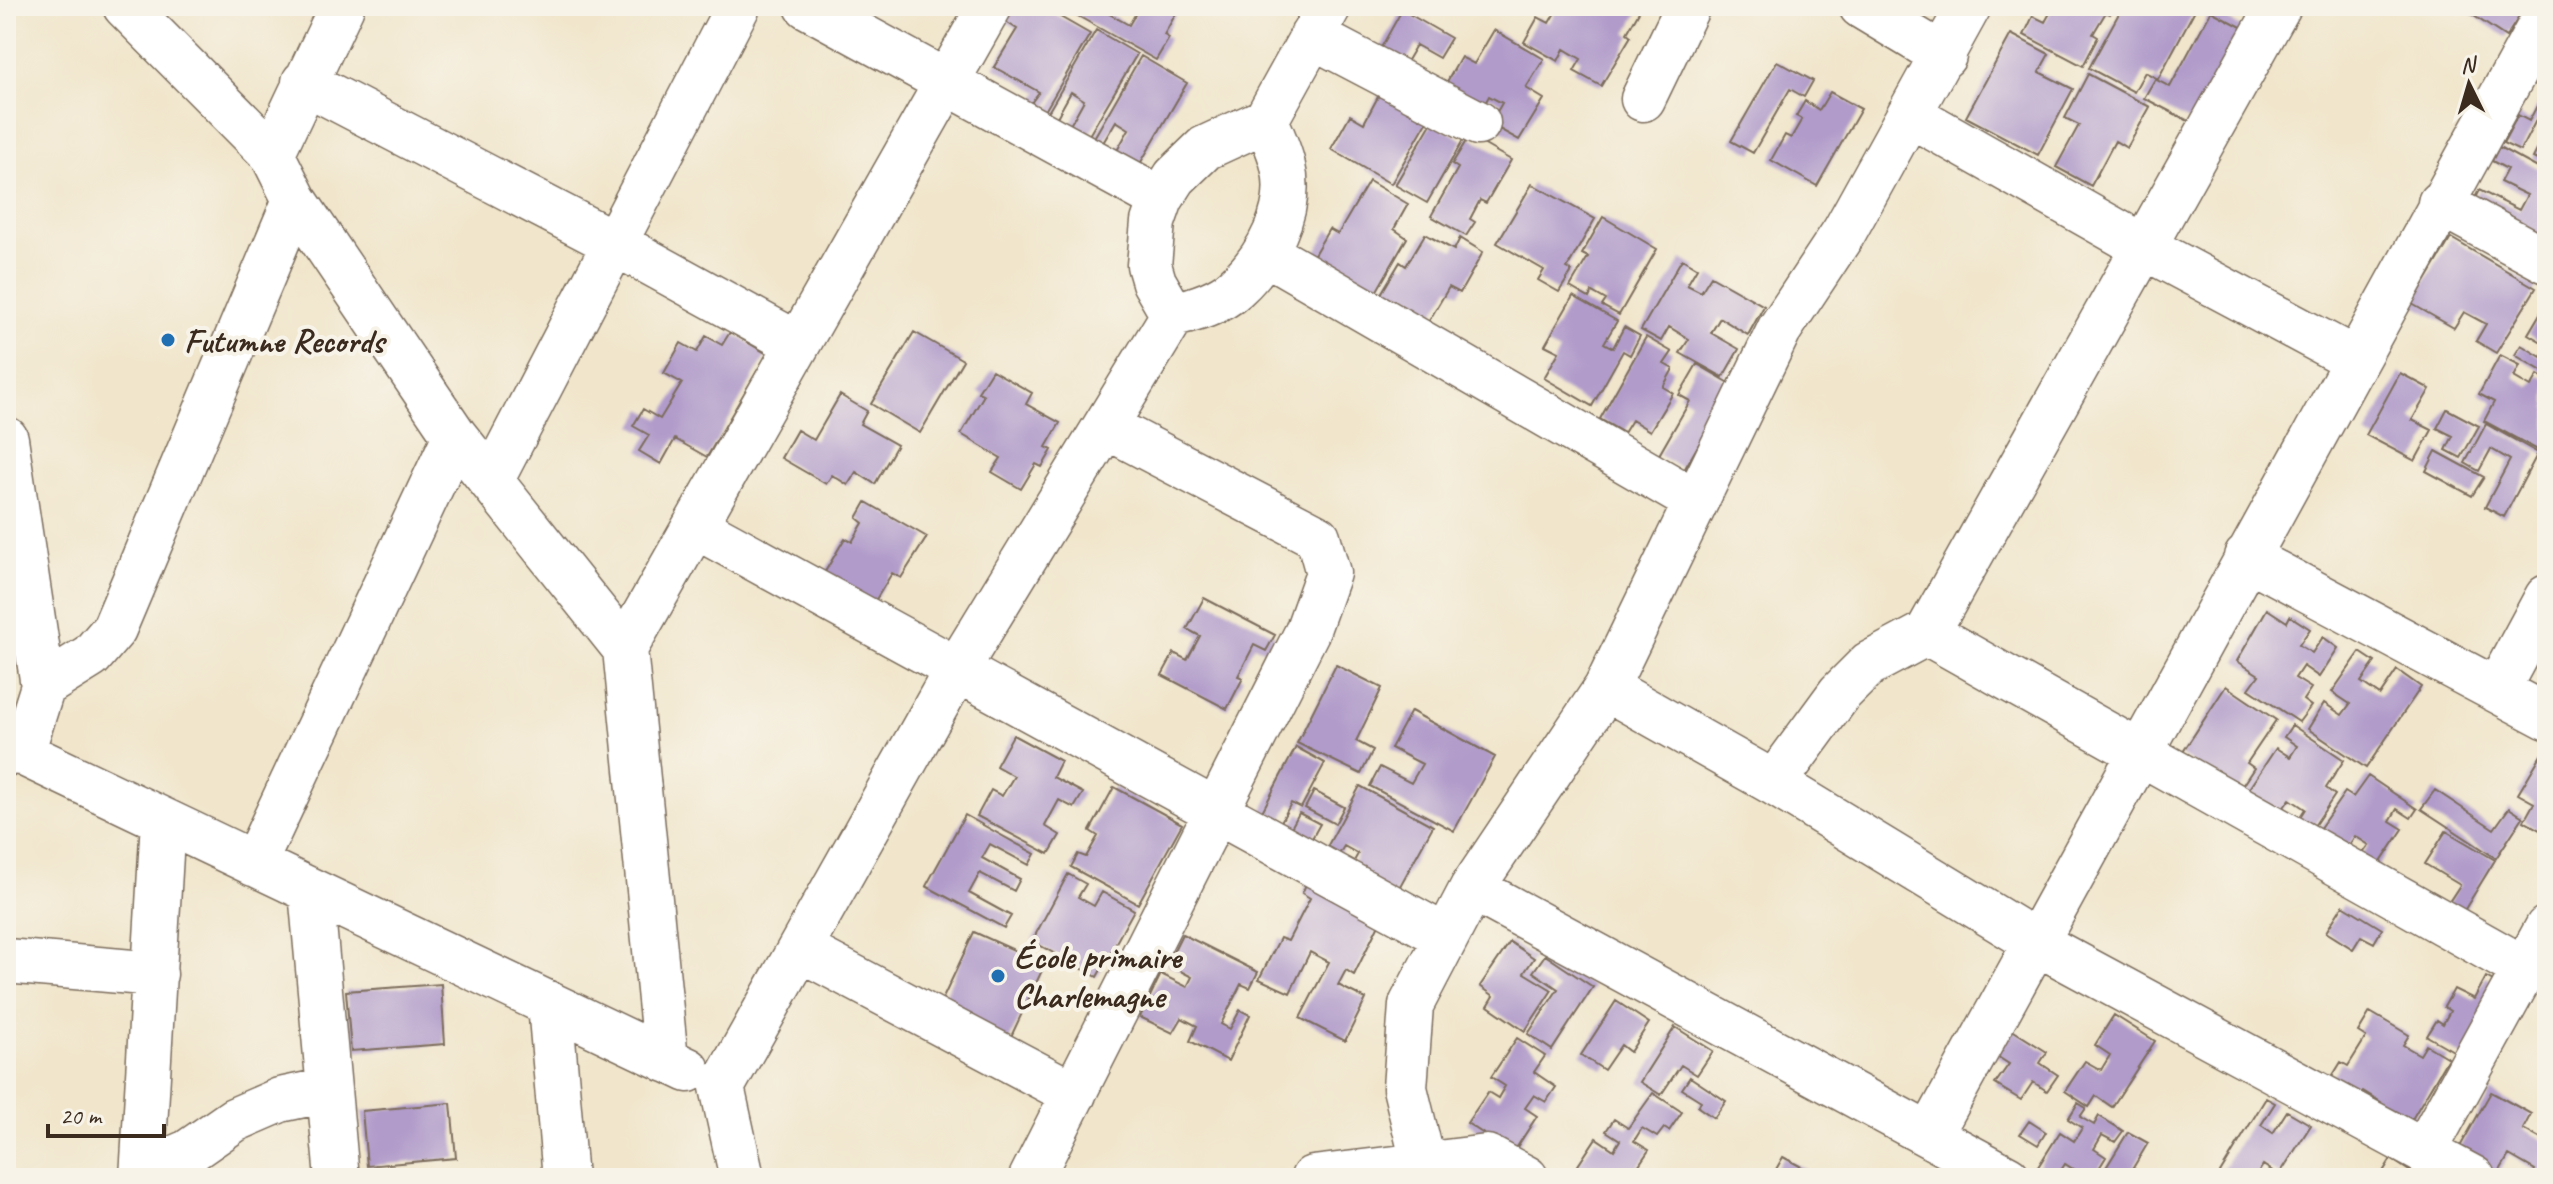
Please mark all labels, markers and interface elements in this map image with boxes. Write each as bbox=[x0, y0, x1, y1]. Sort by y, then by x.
north arrow bbox=[2429, 44, 2509, 124]
text: N bbox=[2459, 50, 2479, 80]
place label: Futumne Records bbox=[184, 319, 387, 362]
marker: Futumne Records bbox=[159, 331, 177, 349]
place label: École primaire Charlemagne bbox=[1014, 935, 1184, 1017]
marker: École primaire Charlemagne bbox=[989, 967, 1007, 985]
scale bar bbox=[48, 1088, 164, 1138]
text: 20 m bbox=[60, 1101, 103, 1131]

